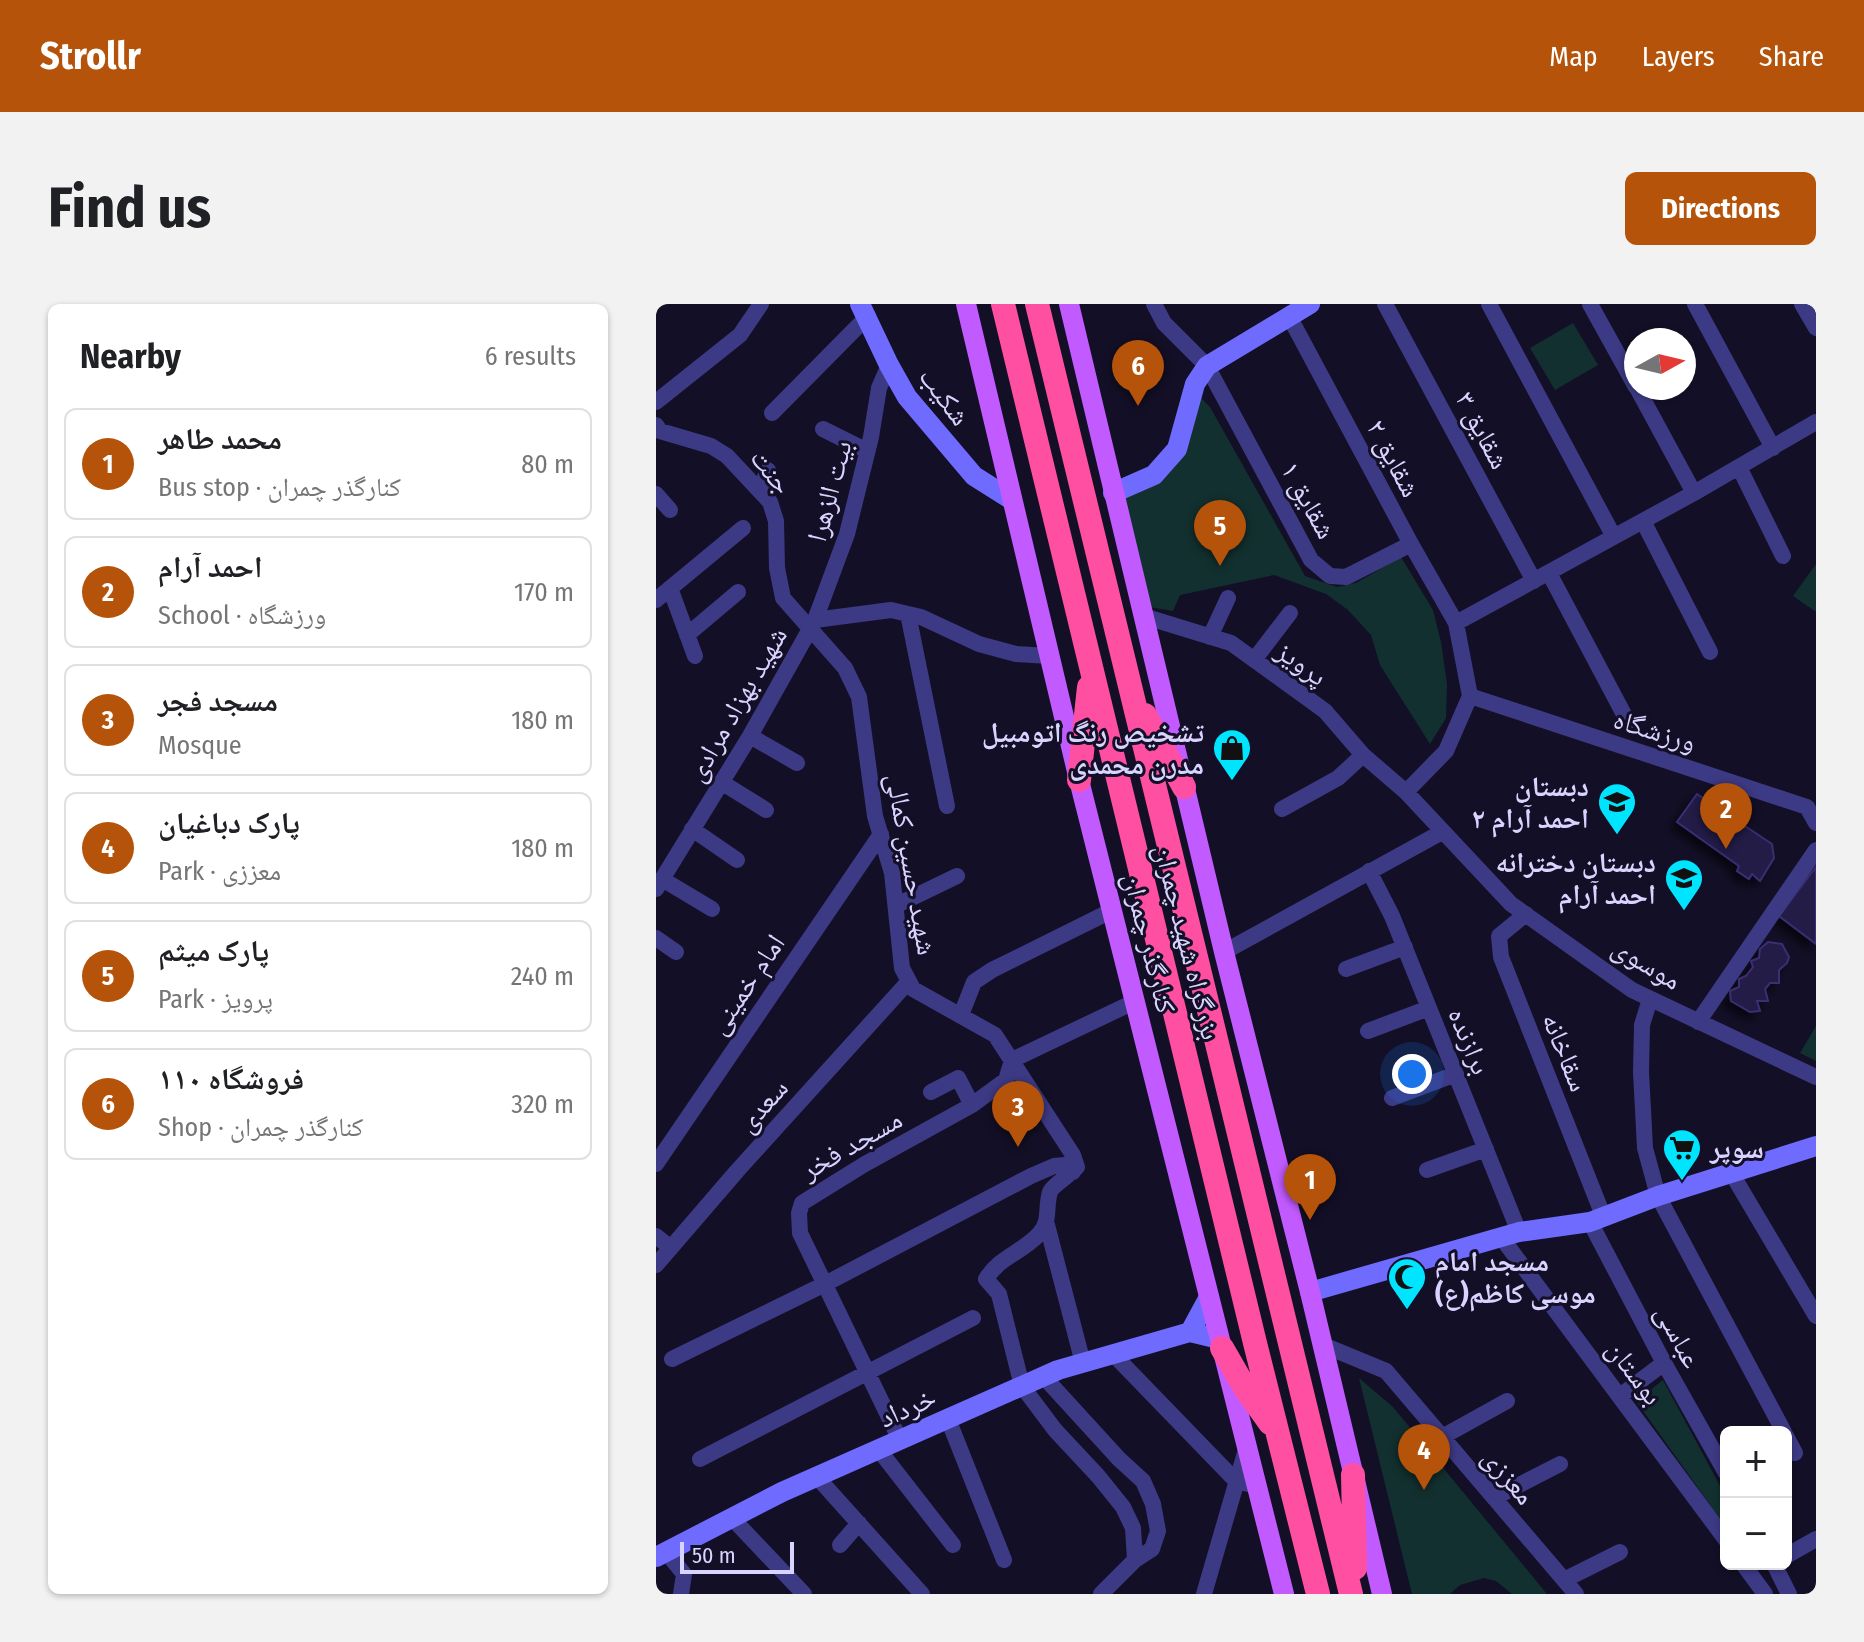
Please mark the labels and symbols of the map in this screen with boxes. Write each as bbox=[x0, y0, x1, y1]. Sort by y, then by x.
north arrow bbox=[1624, 328, 1696, 400]
pin: 6 bbox=[1112, 340, 1164, 406]
street label: شکیب bbox=[912, 361, 977, 432]
street label: شقایق ۳ bbox=[1448, 386, 1517, 475]
street label: شقایق ۲ bbox=[1359, 414, 1428, 503]
street label: بیت الزهرا bbox=[800, 437, 859, 545]
street label: جنت bbox=[744, 442, 800, 501]
street label: شقایق ۱ bbox=[1273, 456, 1343, 545]
pin: 5 bbox=[1194, 500, 1246, 566]
street label: شهید بهزاد مرادی bbox=[679, 621, 794, 787]
street label: پرویز bbox=[1269, 633, 1334, 693]
street label: ورزشگاه bbox=[1610, 702, 1700, 759]
place label: تشخیص رنگ اتومبیل مدرن محمدی bbox=[982, 716, 1204, 781]
shop icon: تشخیص رنگ اتومبیل مدرن محمدی bbox=[1211, 727, 1253, 782]
place label: دبستان احمد آرام ۲ bbox=[1472, 770, 1589, 838]
street label: شهید حسین کمالی bbox=[878, 771, 944, 958]
school or university icon: دبستان احمد آرام ۲ bbox=[1596, 781, 1638, 836]
pin: 2 bbox=[1700, 783, 1752, 849]
street label: بزرگراه شهید چمران bbox=[1147, 841, 1228, 1043]
place label: دبستان دخترانه احمد آرام bbox=[1496, 846, 1656, 914]
school or university icon: دبستان دخترانه احمد آرام bbox=[1663, 857, 1705, 912]
street label: کنارگذر چمران bbox=[1116, 869, 1183, 1017]
street label: امام خمینی bbox=[701, 928, 794, 1042]
street label: موسوی bbox=[1606, 930, 1687, 997]
street label: برازنده bbox=[1441, 1003, 1498, 1079]
street label: سقاخانه bbox=[1535, 1008, 1596, 1096]
your location bbox=[1392, 1054, 1432, 1094]
street label: سعدی bbox=[730, 1072, 795, 1139]
pin: 3 bbox=[992, 1081, 1044, 1147]
street label: مسجد فخر bbox=[794, 1102, 908, 1187]
supermarket icon: سوپر bbox=[1661, 1127, 1703, 1182]
place label: سوپر bbox=[1709, 1132, 1764, 1165]
pin: 1 bbox=[1284, 1154, 1336, 1220]
place label: مسجد امام موسی کاظم(ع) bbox=[1435, 1245, 1596, 1312]
mosque icon: مسجد امام موسی کاظم(ع) bbox=[1386, 1256, 1428, 1311]
street label: عباسی bbox=[1647, 1299, 1709, 1374]
street label: بوستان bbox=[1600, 1333, 1670, 1411]
street label: خرداد bbox=[874, 1380, 941, 1435]
pin: 4 bbox=[1398, 1424, 1450, 1490]
street label: معززی bbox=[1475, 1441, 1542, 1511]
scale bar bbox=[680, 1538, 794, 1574]

